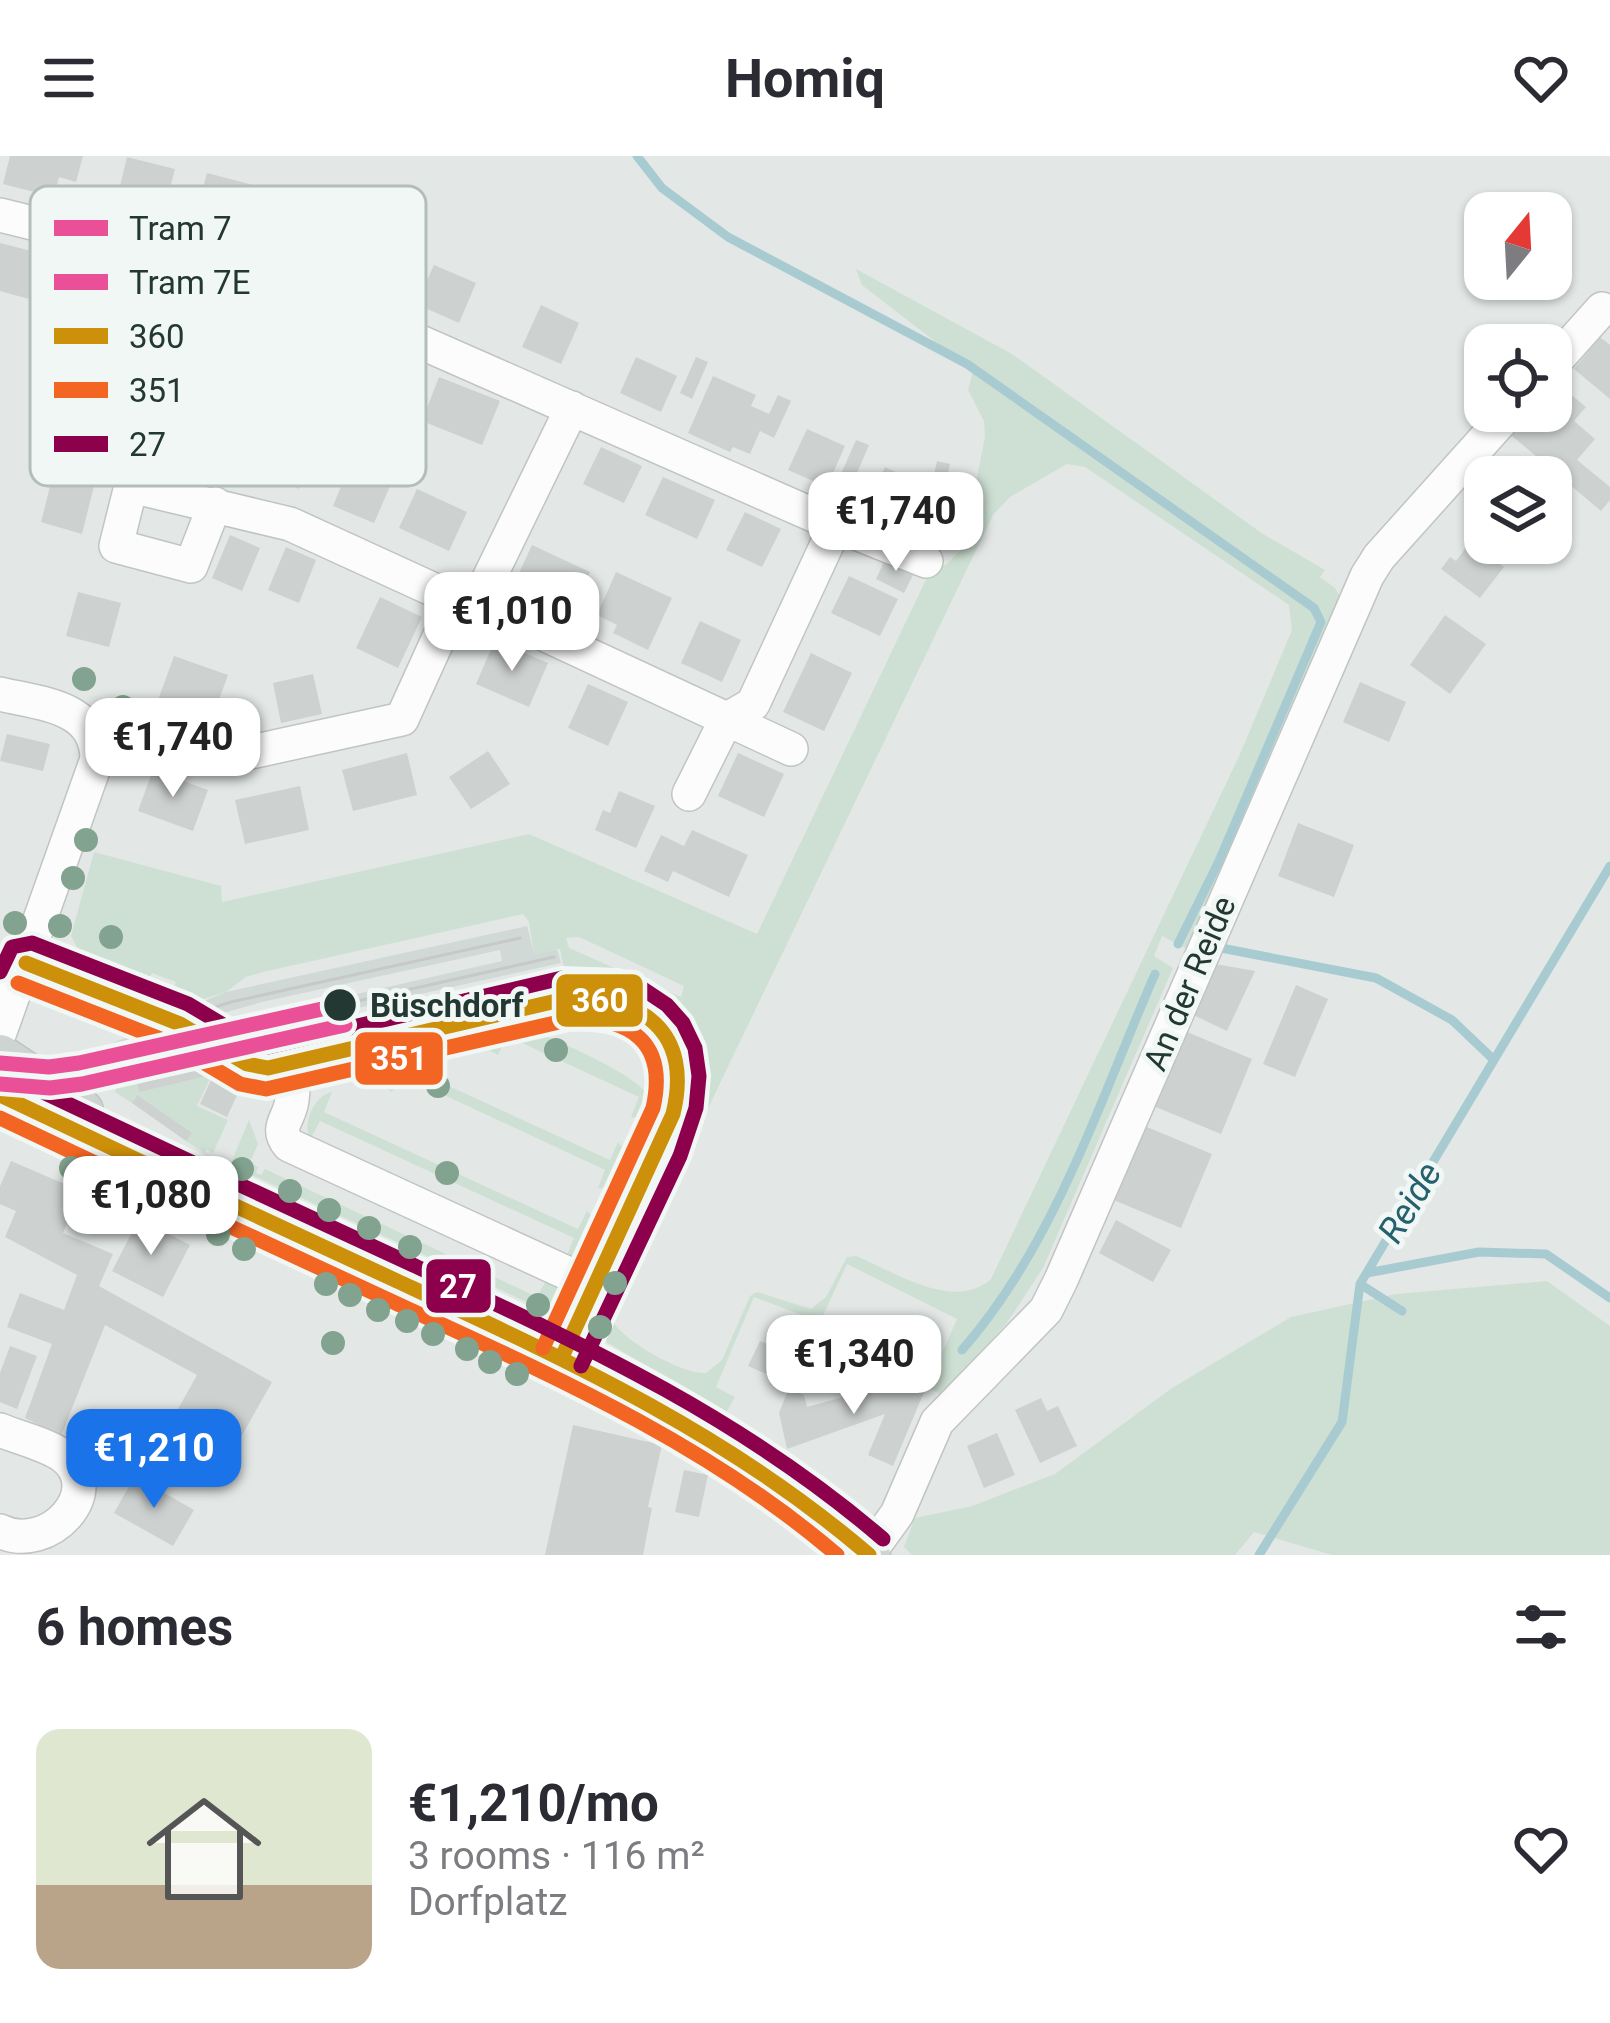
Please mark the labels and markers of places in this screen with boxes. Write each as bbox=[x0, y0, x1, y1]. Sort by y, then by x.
pin: €1,740 bbox=[798, 472, 994, 574]
pin: €1,010 bbox=[414, 572, 610, 674]
pin: €1,740 bbox=[75, 698, 271, 800]
marker: Büschdorf bbox=[321, 986, 359, 1024]
place label: Büschdorf bbox=[370, 986, 524, 1025]
pin: €1,080 bbox=[53, 1156, 249, 1258]
pin: €1,340 bbox=[756, 1315, 952, 1417]
pin: €1,210 bbox=[56, 1409, 252, 1511]

